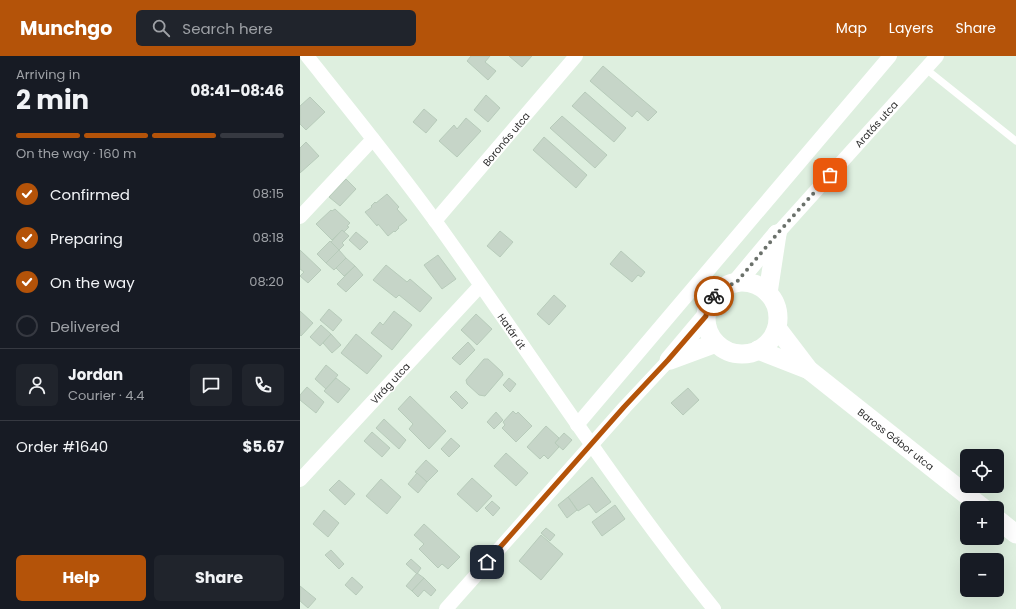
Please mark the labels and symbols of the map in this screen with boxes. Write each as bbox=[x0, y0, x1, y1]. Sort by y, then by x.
street label: Aratás utca bbox=[851, 98, 901, 151]
street label: Boronás utca bbox=[479, 109, 534, 170]
pin bbox=[813, 158, 847, 192]
courier bbox=[694, 276, 734, 316]
street label: Határ út bbox=[494, 310, 530, 352]
street label: Virág utca bbox=[367, 359, 414, 407]
street label: Baross Gábor utca bbox=[854, 405, 937, 474]
pin bbox=[470, 545, 504, 579]

